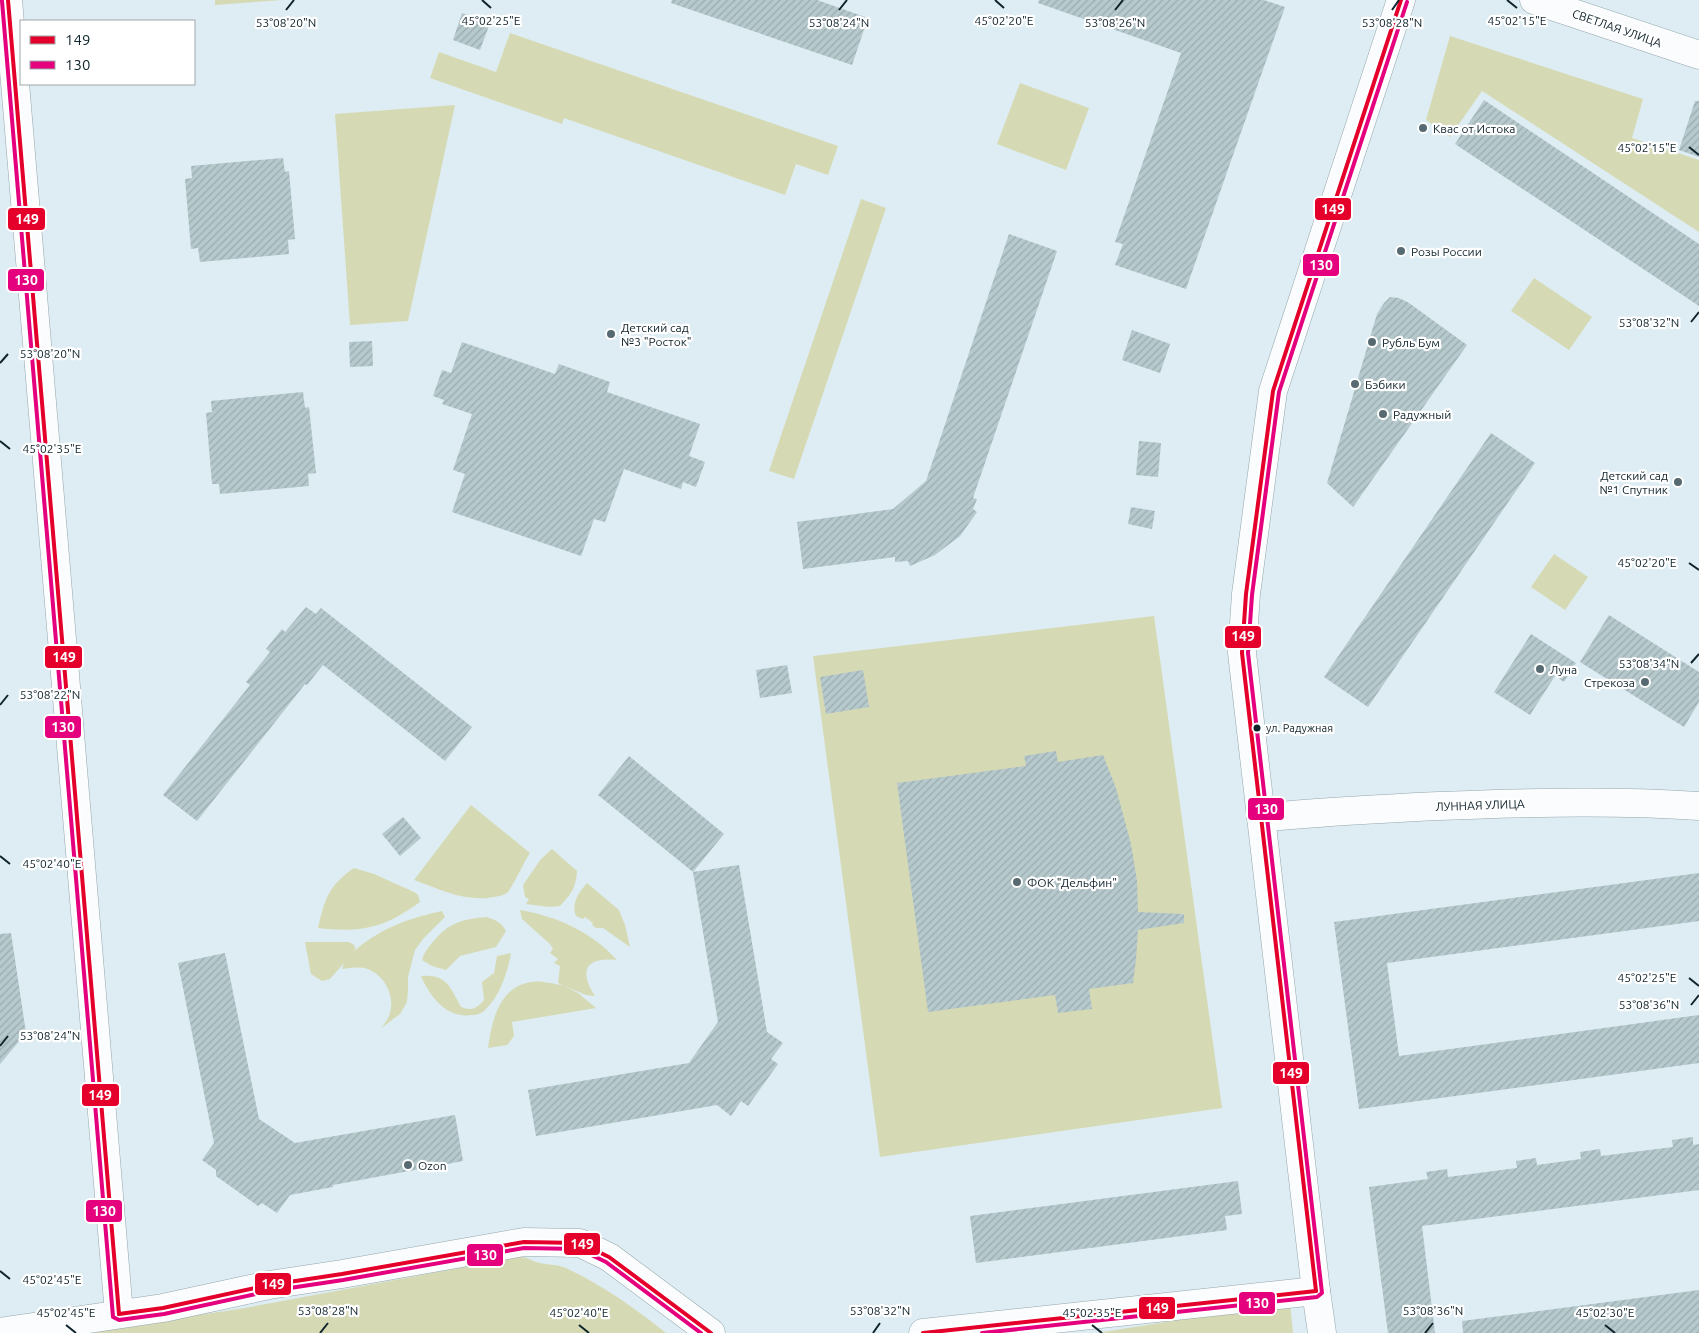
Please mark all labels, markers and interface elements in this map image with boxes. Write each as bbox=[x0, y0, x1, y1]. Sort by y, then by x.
street label: СВЕТЛАЯ УЛИЦА bbox=[1571, 7, 1664, 49]
text: 45°02'25"E bbox=[462, 14, 521, 27]
text: 45°02'20"E bbox=[975, 14, 1034, 27]
text: 45°02'15"E bbox=[1488, 14, 1547, 27]
text: 53°08'20"N bbox=[256, 16, 316, 29]
text: 53°08'24"N bbox=[809, 16, 869, 29]
text: 53°08'26"N bbox=[1085, 16, 1145, 29]
text: 53°08'28"N bbox=[1362, 16, 1422, 29]
legend bbox=[20, 20, 195, 85]
text: 149 bbox=[65, 31, 90, 48]
text: 130 bbox=[65, 56, 90, 73]
marker: Квас от Истока bbox=[1417, 122, 1429, 134]
place label: Квас от Истока bbox=[1433, 122, 1516, 135]
text: 45°02'15"E bbox=[1618, 141, 1677, 154]
line badge: 149 bbox=[1314, 197, 1352, 221]
text: 149 bbox=[1321, 201, 1345, 217]
line badge: 149 bbox=[7, 207, 46, 231]
text: 149 bbox=[15, 211, 39, 227]
marker: Розы России bbox=[1395, 245, 1407, 257]
place label: Розы России bbox=[1411, 245, 1482, 258]
line badge: 130 bbox=[1302, 253, 1340, 277]
text: 130 bbox=[1309, 257, 1333, 273]
line badge: 130 bbox=[7, 268, 45, 292]
text: 130 bbox=[14, 272, 38, 288]
text: 53°08'32"N bbox=[1619, 316, 1679, 329]
place label: Детский сад №3 "Росток" bbox=[621, 321, 692, 348]
marker: Детский сад №3 "Росток" bbox=[605, 328, 617, 340]
marker: Рубль Бум bbox=[1366, 336, 1378, 348]
place label: Рубль Бум bbox=[1382, 336, 1440, 349]
text: 53°08'20"N bbox=[20, 347, 80, 360]
marker: Бэбики bbox=[1349, 378, 1361, 390]
place label: Бэбики bbox=[1365, 378, 1406, 391]
marker: Радужный bbox=[1377, 408, 1389, 420]
place label: Радужный bbox=[1393, 408, 1451, 421]
text: 45°02'35"E bbox=[23, 442, 82, 455]
place label: Детский сад №1 Спутник bbox=[1599, 469, 1668, 496]
marker: Детский сад №1 Спутник bbox=[1672, 476, 1684, 488]
text: 45°02'20"E bbox=[1618, 556, 1677, 569]
line badge: 149 bbox=[1224, 625, 1262, 649]
text: 149 bbox=[1231, 628, 1255, 644]
line badge: 149 bbox=[44, 645, 83, 669]
text: 149 bbox=[52, 649, 76, 665]
text: 53°08'34"N bbox=[1619, 657, 1679, 670]
marker: Луна bbox=[1534, 663, 1546, 675]
place label: Луна bbox=[1550, 663, 1577, 676]
place label: Стрекоза bbox=[1584, 676, 1635, 689]
marker: Стрекоза bbox=[1639, 676, 1651, 688]
text: 53°08'22"N bbox=[20, 688, 80, 701]
line badge: 130 bbox=[44, 715, 82, 739]
text: 130 bbox=[51, 719, 75, 735]
place label: ул. Радужная bbox=[1266, 722, 1333, 734]
marker: ул. Радужная bbox=[1252, 723, 1262, 733]
line badge: 130 bbox=[1247, 797, 1285, 821]
street label: ЛУННАЯ УЛИЦА bbox=[1435, 797, 1525, 813]
text: 130 bbox=[1254, 801, 1278, 817]
text: 45°02'40"E bbox=[23, 857, 82, 870]
marker: ФОК "Дельфин" bbox=[1011, 876, 1023, 888]
place label: ФОК "Дельфин" bbox=[1027, 876, 1117, 889]
text: 45°02'25"E bbox=[1618, 971, 1677, 984]
text: 53°08'36"N bbox=[1619, 998, 1679, 1011]
text: 53°08'24"N bbox=[20, 1029, 80, 1042]
line badge: 149 bbox=[1272, 1061, 1310, 1085]
text: 149 bbox=[1279, 1065, 1303, 1081]
line badge: 149 bbox=[81, 1083, 120, 1107]
text: 149 bbox=[88, 1087, 112, 1103]
marker: Ozon bbox=[402, 1159, 414, 1171]
place label: Ozon bbox=[418, 1159, 447, 1172]
line badge: 130 bbox=[85, 1199, 123, 1223]
text: 130 bbox=[92, 1203, 116, 1219]
line badge: 149 bbox=[563, 1232, 601, 1256]
text: 149 bbox=[570, 1236, 594, 1252]
line badge: 130 bbox=[466, 1243, 504, 1267]
text: 130 bbox=[473, 1247, 497, 1263]
line badge: 149 bbox=[254, 1272, 292, 1296]
text: 45°02'45"E bbox=[23, 1273, 82, 1286]
text: 149 bbox=[261, 1276, 285, 1292]
line badge: 130 bbox=[1238, 1291, 1276, 1315]
text: 130 bbox=[1245, 1295, 1269, 1311]
line badge: 149 bbox=[1138, 1296, 1176, 1320]
text: 149 bbox=[1145, 1300, 1169, 1316]
text: 53°08'28"N bbox=[298, 1304, 358, 1317]
text: 53°08'32"N bbox=[850, 1304, 910, 1317]
text: 53°08'36"N bbox=[1403, 1304, 1463, 1317]
text: 45°02'45"E bbox=[37, 1306, 96, 1319]
text: 45°02'40"E bbox=[550, 1306, 609, 1319]
text: 45°02'35"E bbox=[1063, 1306, 1122, 1319]
text: 45°02'30"E bbox=[1576, 1306, 1635, 1319]

